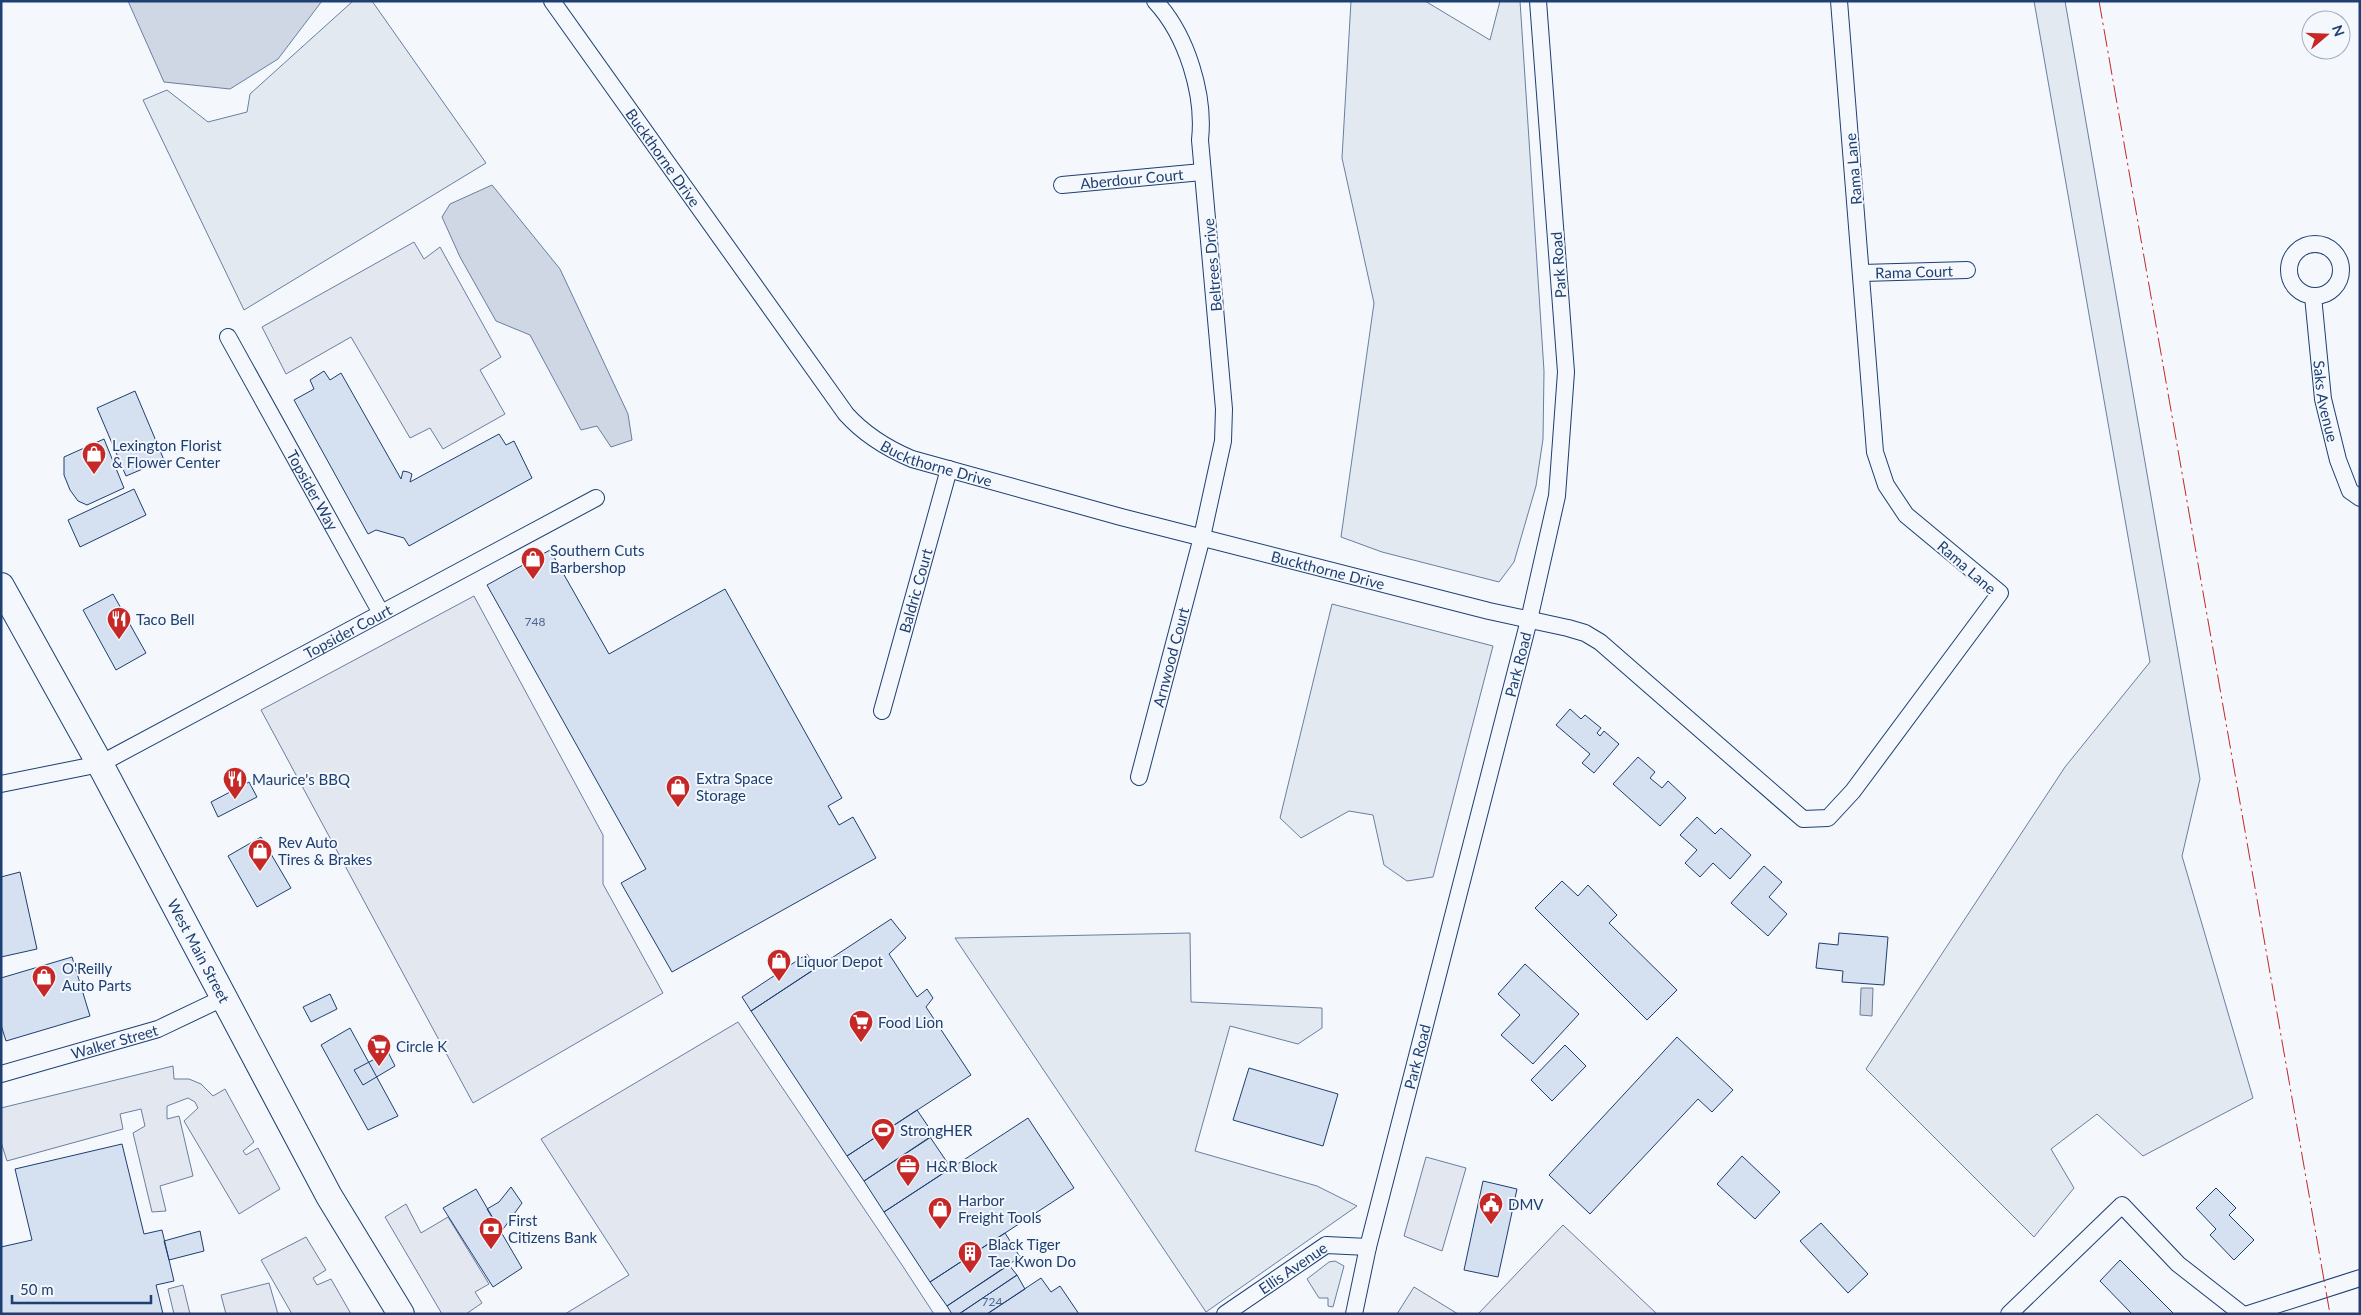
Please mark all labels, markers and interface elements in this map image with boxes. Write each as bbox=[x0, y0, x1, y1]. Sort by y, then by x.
north arrow bbox=[2301, 10, 2351, 60]
text: N bbox=[2329, 23, 2349, 38]
street label: Buckthorne Drive bbox=[622, 105, 704, 210]
street label: Rama Lane bbox=[1841, 132, 1865, 206]
street label: Aberdour Court bbox=[1079, 165, 1185, 192]
street label: Beltrees Drive bbox=[1199, 218, 1225, 312]
street label: Park Road bbox=[1547, 231, 1569, 299]
street label: Rama Court bbox=[1875, 261, 1954, 282]
street label: Saks Avenue bbox=[2310, 359, 2342, 444]
place label: Lexington Florist & Flower Center bbox=[112, 436, 222, 471]
street label: Buckthorne Drive bbox=[877, 436, 994, 490]
shop icon: Lexington Florist & Flower Center bbox=[81, 441, 107, 475]
street label: Topsider Way bbox=[283, 447, 342, 534]
street label: Rama Lane bbox=[1934, 537, 2000, 597]
place label: Southern Cuts Barbershop bbox=[550, 541, 644, 576]
shop icon: Southern Cuts Barbershop bbox=[520, 546, 546, 580]
street label: Baldric Court bbox=[895, 546, 936, 635]
street label: Buckthorne Drive bbox=[1269, 547, 1387, 593]
street label: Topsider Court bbox=[301, 600, 395, 662]
street label: Arnwood Court bbox=[1149, 605, 1192, 709]
restaurant icon: Taco Bell bbox=[106, 606, 132, 640]
place label: Taco Bell bbox=[136, 610, 195, 628]
house number: 748 bbox=[525, 614, 545, 629]
street label: Park Road bbox=[1501, 630, 1535, 699]
restaurant icon: Maurice's BBQ bbox=[222, 766, 248, 800]
place label: Extra Space Storage bbox=[696, 769, 773, 804]
place label: Maurice's BBQ bbox=[252, 770, 350, 788]
shop icon: Extra Space Storage bbox=[665, 774, 691, 808]
place label: Rev Auto Tires & Brakes bbox=[278, 833, 372, 868]
shop icon: Rev Auto Tires & Brakes bbox=[247, 838, 273, 872]
street label: West Main Street bbox=[164, 896, 234, 1006]
shop icon: Liquor Depot bbox=[766, 948, 792, 982]
place label: Liquor Depot bbox=[796, 952, 884, 970]
place label: O'Reilly Auto Parts bbox=[62, 959, 132, 994]
shop icon: O'Reilly Auto Parts bbox=[31, 964, 57, 998]
supermarket icon: Food Lion bbox=[848, 1009, 874, 1043]
place label: Food Lion bbox=[878, 1013, 943, 1031]
street label: Walker Street bbox=[69, 1020, 160, 1062]
street label: Park Road bbox=[1400, 1022, 1434, 1091]
supermarket icon: Circle K bbox=[366, 1033, 392, 1067]
place label: Circle K bbox=[396, 1037, 447, 1055]
sports icon: StrongHER bbox=[870, 1117, 896, 1151]
place label: StrongHER bbox=[900, 1121, 973, 1139]
office icon: H&R Block bbox=[895, 1153, 921, 1187]
place label: H&R Block bbox=[926, 1157, 998, 1175]
place label: Harbor Freight Tools bbox=[958, 1191, 1041, 1226]
public building icon: DMV bbox=[1478, 1191, 1504, 1225]
place label: DMV bbox=[1508, 1195, 1544, 1213]
shop icon: Harbor Freight Tools bbox=[927, 1196, 953, 1230]
place label: First Citizens Bank bbox=[508, 1211, 598, 1246]
bank icon: First Citizens Bank bbox=[478, 1216, 504, 1250]
place label: Black Tiger Tae Kwon Do bbox=[988, 1235, 1076, 1270]
street label: Ellis Avenue bbox=[1255, 1238, 1330, 1297]
building icon: Black Tiger Tae Kwon Do bbox=[957, 1240, 983, 1274]
scale bar bbox=[12, 1272, 151, 1304]
text: 50 m bbox=[20, 1280, 54, 1298]
house number: 724 bbox=[982, 1294, 1002, 1309]

